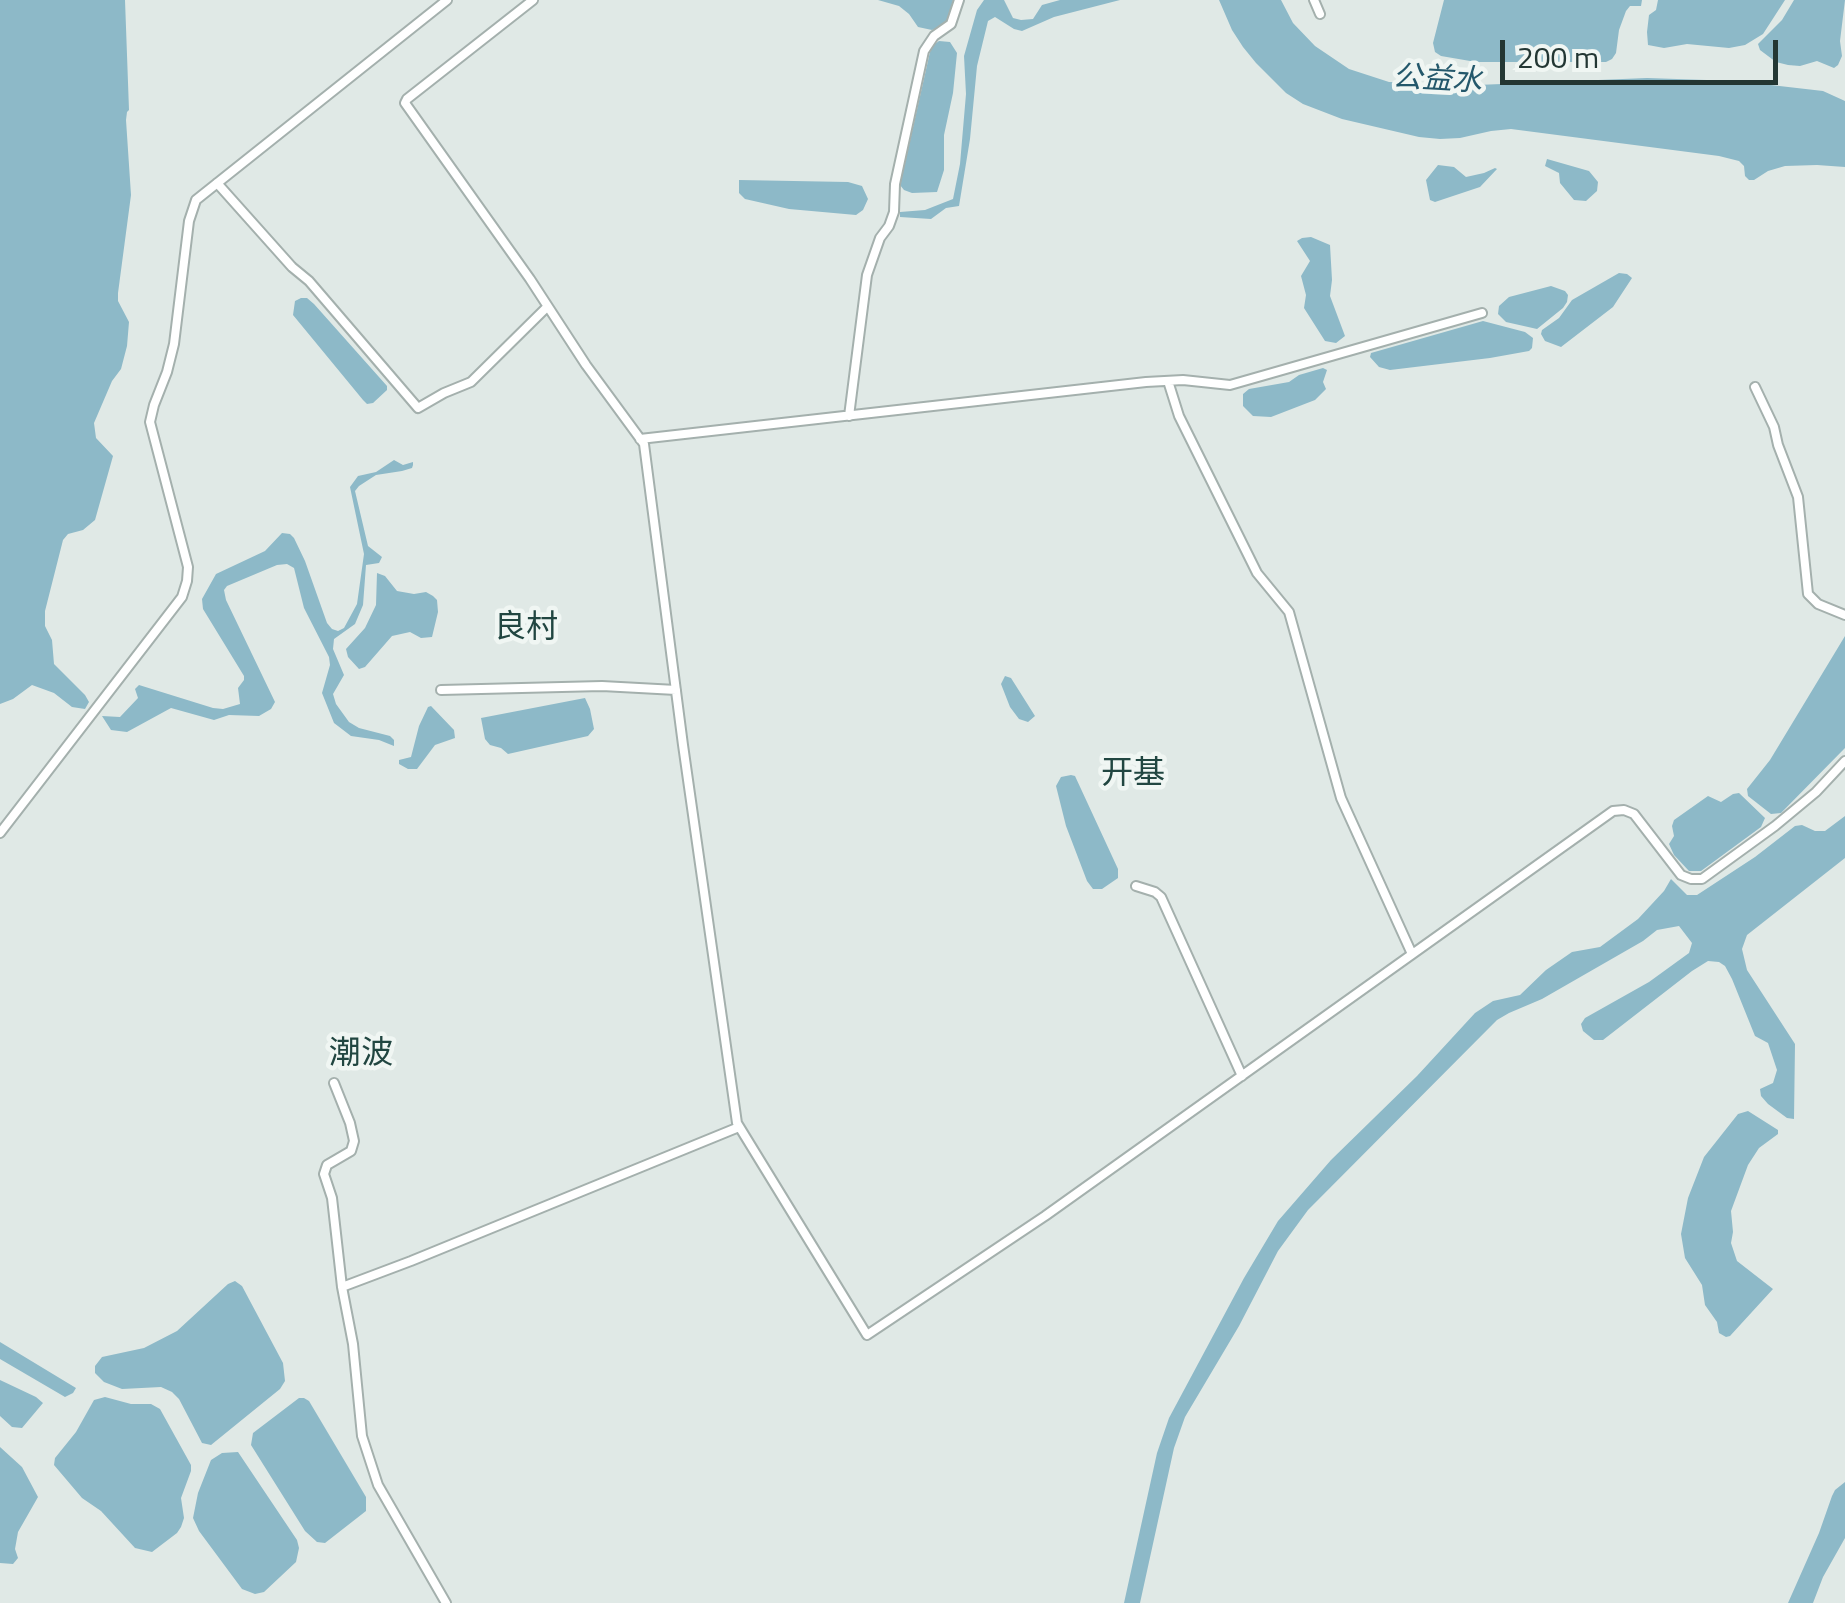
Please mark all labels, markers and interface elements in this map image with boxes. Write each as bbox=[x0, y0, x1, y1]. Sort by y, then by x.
scale bar bbox=[1505, 20, 1782, 82]
text: 200 m bbox=[1517, 34, 1599, 80]
water label: 公益水 bbox=[1391, 61, 1483, 101]
district label: 良村 bbox=[494, 610, 558, 648]
district label: 开基 bbox=[1101, 756, 1165, 794]
district label: 潮波 bbox=[329, 1036, 393, 1074]

